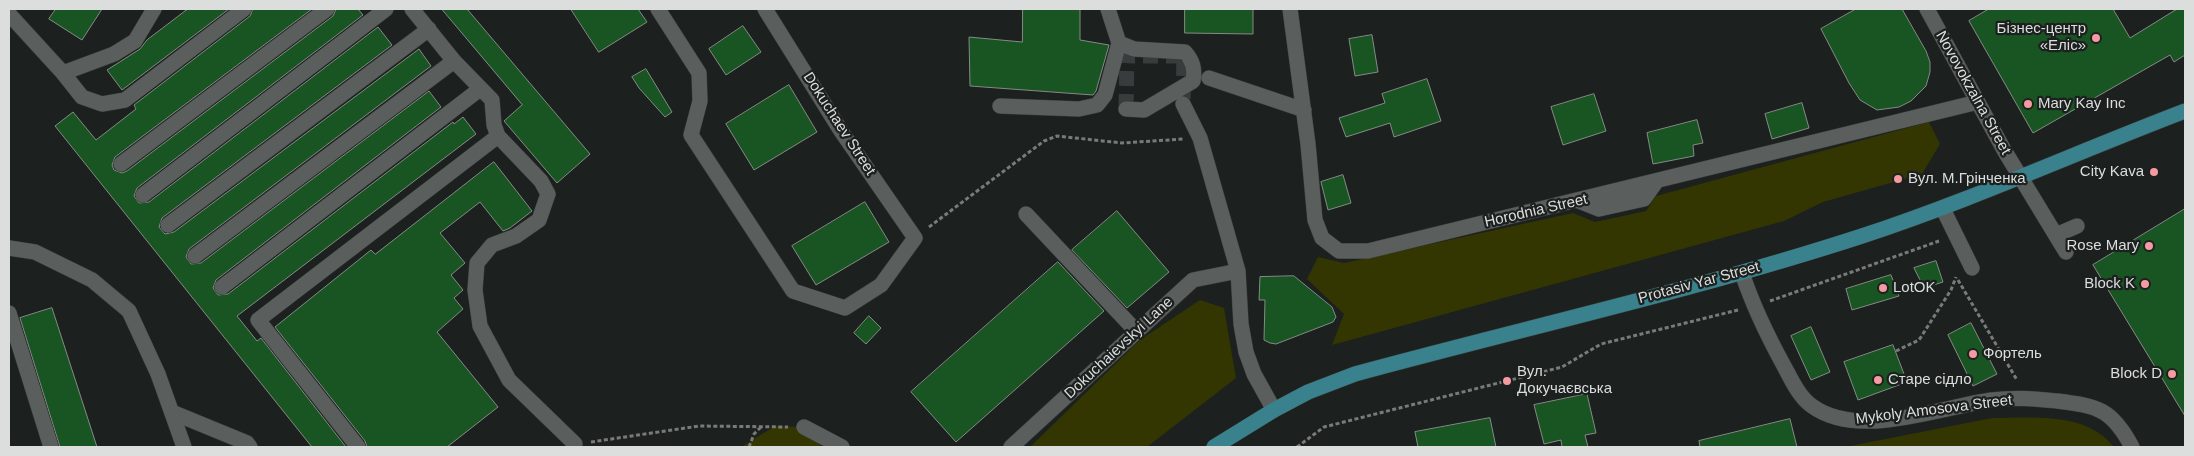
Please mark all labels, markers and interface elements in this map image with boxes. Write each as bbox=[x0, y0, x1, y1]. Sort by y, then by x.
place label: Бізнес-центр «Еліс» bbox=[1997, 20, 2086, 55]
street label: Novovokzalna Street bbox=[1932, 28, 2014, 158]
marker: Бізнес-центр «Еліс» bbox=[2090, 32, 2102, 44]
street label: Dokuchaev Street bbox=[799, 69, 879, 179]
place label: Mary Kay Inc bbox=[2038, 95, 2126, 113]
marker: Mary Kay Inc bbox=[2022, 98, 2034, 110]
place label: City Kava bbox=[2080, 163, 2144, 181]
marker: City Kava bbox=[2148, 166, 2160, 178]
place label: Вул. М.Грінченка bbox=[1908, 170, 2026, 188]
marker: Вул. М.Грінченка bbox=[1892, 173, 1904, 185]
street label: Horodnia Street bbox=[1483, 190, 1589, 232]
place label: Rose Mary bbox=[2066, 237, 2139, 255]
marker: Rose Mary bbox=[2143, 240, 2155, 252]
street label: Protasiv Yar Street bbox=[1636, 258, 1762, 308]
place label: Block K bbox=[2084, 275, 2135, 293]
marker: Block K bbox=[2139, 278, 2151, 290]
place label: LotOK bbox=[1893, 279, 1936, 297]
marker: LotOK bbox=[1877, 282, 1889, 294]
street label: Dokuchaievskyi Lane bbox=[1061, 293, 1177, 403]
place label: Фортель bbox=[1983, 345, 2042, 363]
marker: Фортель bbox=[1967, 348, 1979, 360]
place label: Вул. Докучаєвська bbox=[1517, 363, 1612, 398]
place label: Block D bbox=[2110, 365, 2162, 383]
marker: Block D bbox=[2166, 368, 2178, 380]
place label: Старе сідло bbox=[1888, 371, 1972, 389]
marker: Старе сідло bbox=[1872, 374, 1884, 386]
marker: Вул. Докучаєвська bbox=[1501, 375, 1513, 387]
street label: Mykoly Amosova Street bbox=[1855, 391, 2013, 429]

